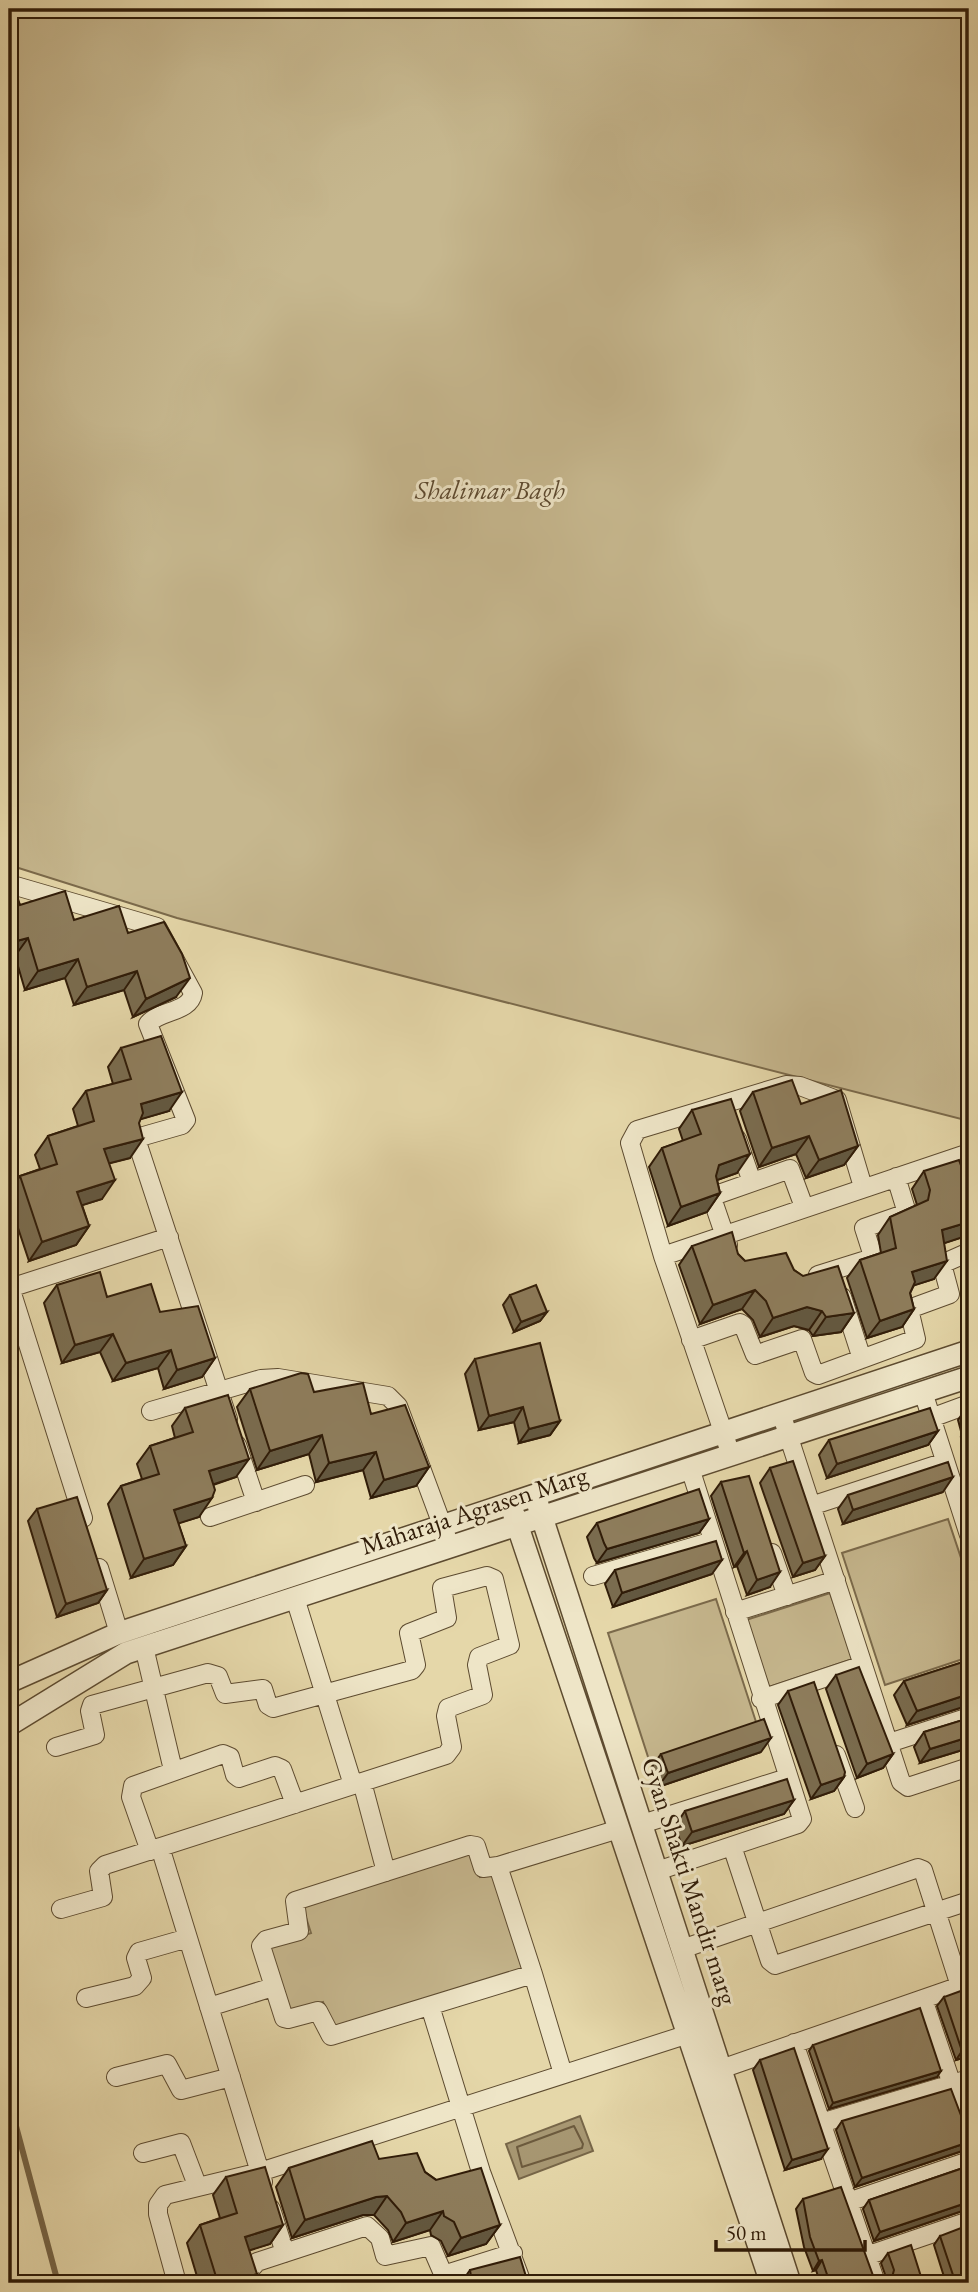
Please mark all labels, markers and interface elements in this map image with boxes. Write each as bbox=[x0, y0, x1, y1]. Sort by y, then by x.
park label: Shalimar Bagh bbox=[414, 473, 565, 507]
street label: Maharaja Agrasen Marg bbox=[356, 1457, 592, 1563]
street label: Gyan Shakti Mandir marg bbox=[634, 1753, 746, 2010]
scale bar bbox=[716, 2208, 864, 2252]
text: 50 m bbox=[726, 2219, 767, 2246]

